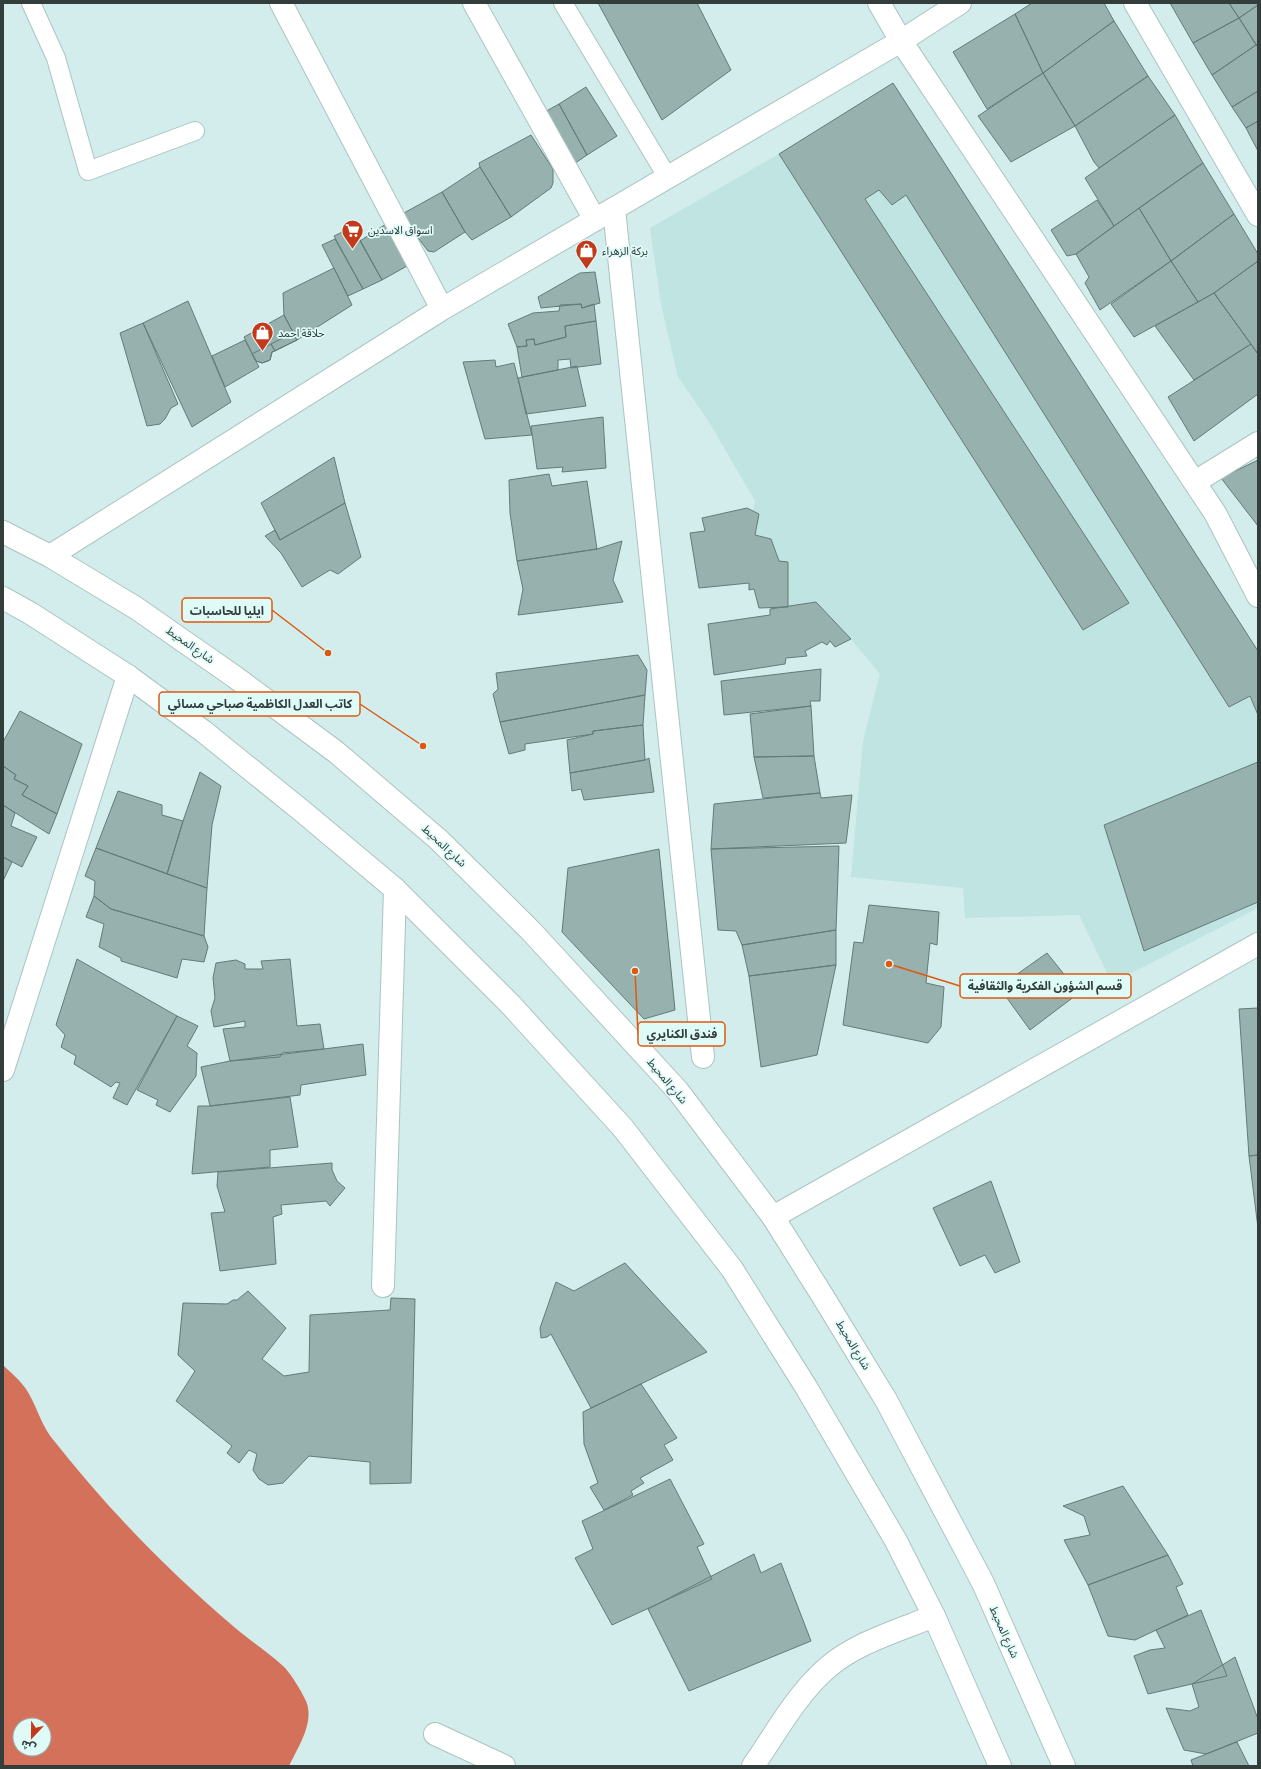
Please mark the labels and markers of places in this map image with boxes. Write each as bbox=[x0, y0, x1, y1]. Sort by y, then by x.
supermarket icon: اسواق الاسدين bbox=[340, 217, 366, 250]
place label: اسواق الاسدين bbox=[368, 223, 433, 238]
shop icon: بركة الزهراء bbox=[574, 238, 600, 271]
place label: بركة الزهراء bbox=[602, 244, 648, 259]
shop icon: حلاقة احمد bbox=[250, 320, 276, 353]
place label: حلاقة احمد bbox=[278, 326, 325, 341]
callout: ايليا للحاسبات bbox=[182, 598, 272, 622]
callout: كاتب العدل الكاظمية صباحي مسائي bbox=[159, 692, 360, 716]
callout: قسم الشؤون الفكرية والثقافية bbox=[960, 974, 1131, 998]
callout: فندق الكنايري bbox=[638, 1022, 725, 1046]

